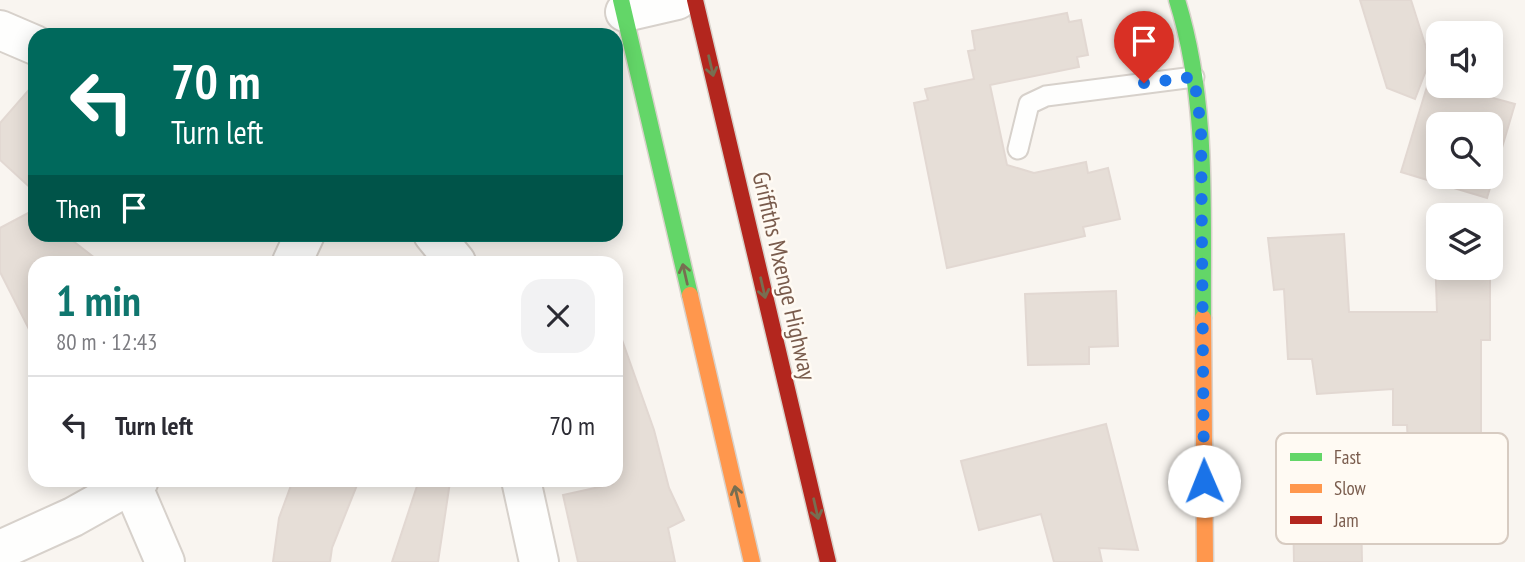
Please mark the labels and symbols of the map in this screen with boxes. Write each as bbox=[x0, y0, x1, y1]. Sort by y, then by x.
pin bbox=[1114, 11, 1174, 83]
one-way arrow bbox=[705, 54, 718, 77]
street label: Griffiths Mxenge Highway bbox=[745, 169, 824, 383]
one-way arrow bbox=[678, 263, 692, 286]
one-way arrow bbox=[757, 276, 771, 299]
legend bbox=[1276, 433, 1508, 544]
position arrow bbox=[1167, 444, 1241, 518]
text: Fast bbox=[1334, 445, 1362, 469]
text: Slow bbox=[1334, 476, 1367, 500]
one-way arrow bbox=[729, 485, 742, 507]
one-way arrow bbox=[810, 497, 823, 520]
text: Jam bbox=[1333, 508, 1359, 532]

